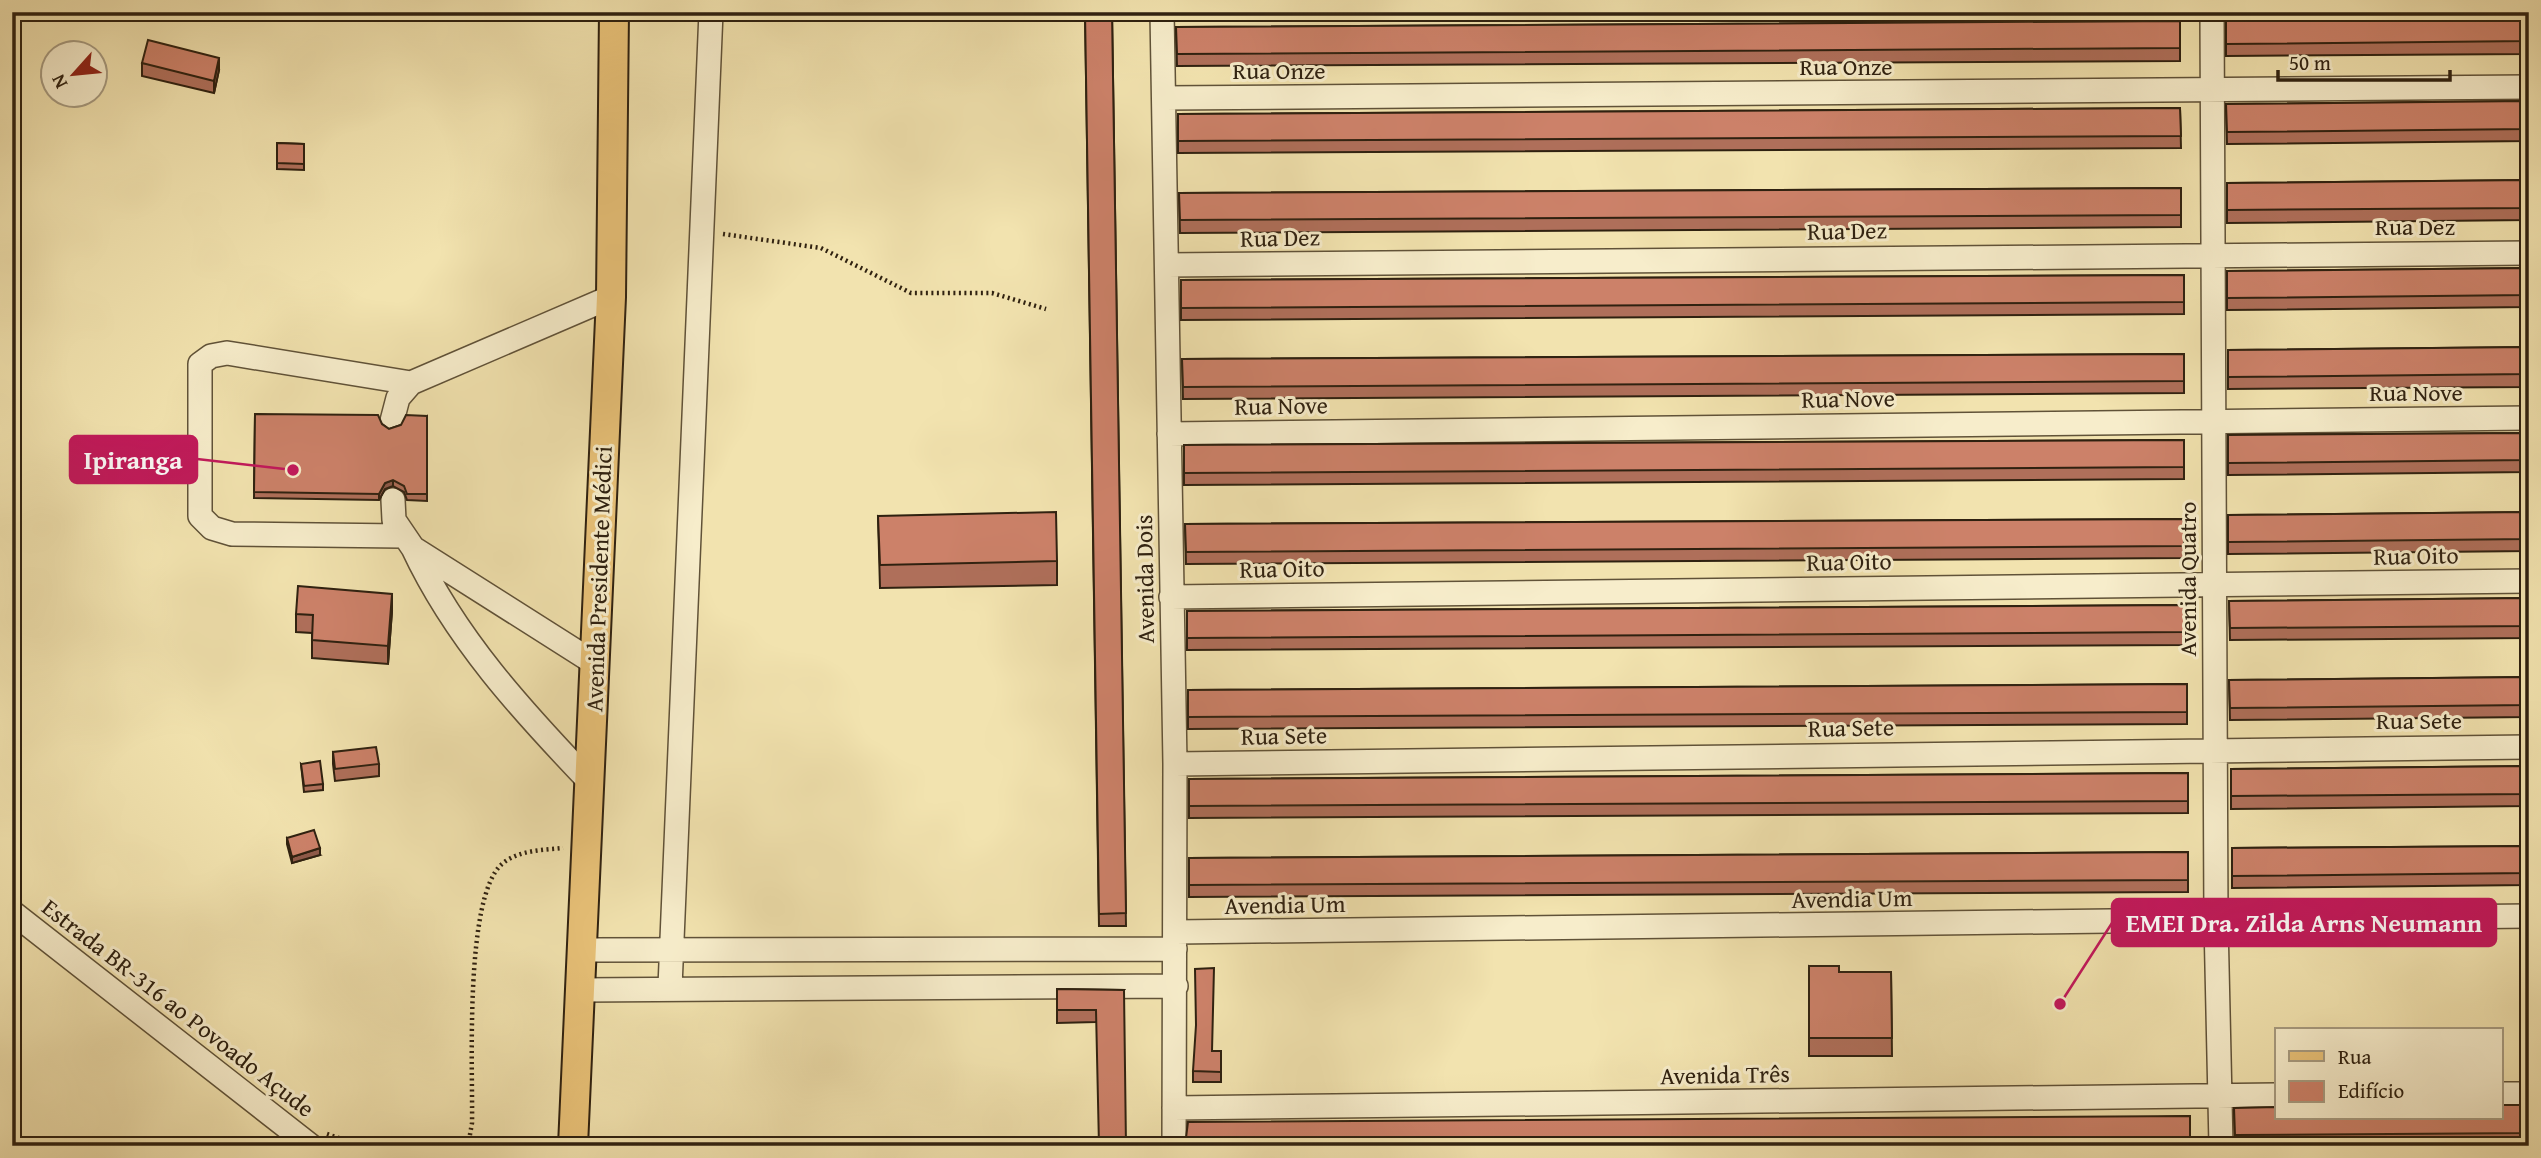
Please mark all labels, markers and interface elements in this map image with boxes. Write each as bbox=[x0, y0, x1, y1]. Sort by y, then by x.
north arrow bbox=[38, 38, 108, 108]
scale bar bbox=[2278, 38, 2450, 82]
text: 50 m bbox=[2289, 47, 2331, 78]
street label: Rua Onze bbox=[1799, 49, 1893, 84]
street label: Rua Onze bbox=[1232, 53, 1326, 88]
text: N bbox=[43, 69, 74, 94]
street label: Rua Dez bbox=[2375, 209, 2455, 244]
street label: Rua Dez bbox=[1807, 212, 1887, 249]
street label: Rua Dez bbox=[1240, 219, 1320, 256]
street label: Rua Nove bbox=[2369, 375, 2463, 410]
street label: Rua Nove bbox=[1801, 380, 1895, 417]
street label: Rua Nove bbox=[1234, 387, 1328, 424]
callout: Ipiranga bbox=[70, 436, 197, 483]
text: Ipiranga bbox=[83, 440, 183, 479]
street label: Avenida Presidente Médici bbox=[576, 445, 621, 713]
street label: Avenida Quatro bbox=[2170, 502, 2205, 656]
street label: Avenida Dois bbox=[1126, 514, 1163, 644]
street label: Rua Oito bbox=[2373, 537, 2459, 574]
street label: Rua Oito bbox=[1806, 543, 1892, 580]
street label: Rua Oito bbox=[1239, 550, 1325, 587]
street label: Rua Sete bbox=[2376, 703, 2462, 738]
street label: Rua Sete bbox=[1808, 709, 1894, 746]
street label: Rua Sete bbox=[1241, 717, 1327, 754]
street label: Avendia Um bbox=[1791, 880, 1913, 917]
street label: Avendia Um bbox=[1224, 886, 1346, 923]
street label: Estrada BR-316 ao Povoado Açude bbox=[35, 890, 322, 1125]
callout: EMEI Dra. Zilda Arns Neumann bbox=[2112, 899, 2496, 946]
text: EMEI Dra. Zilda Arns Neumann bbox=[2126, 903, 2483, 942]
legend bbox=[2275, 1028, 2502, 1120]
text: Rua bbox=[2338, 1041, 2371, 1072]
street label: Avenida Três bbox=[1660, 1056, 1790, 1093]
text: Edifício bbox=[2338, 1075, 2404, 1106]

